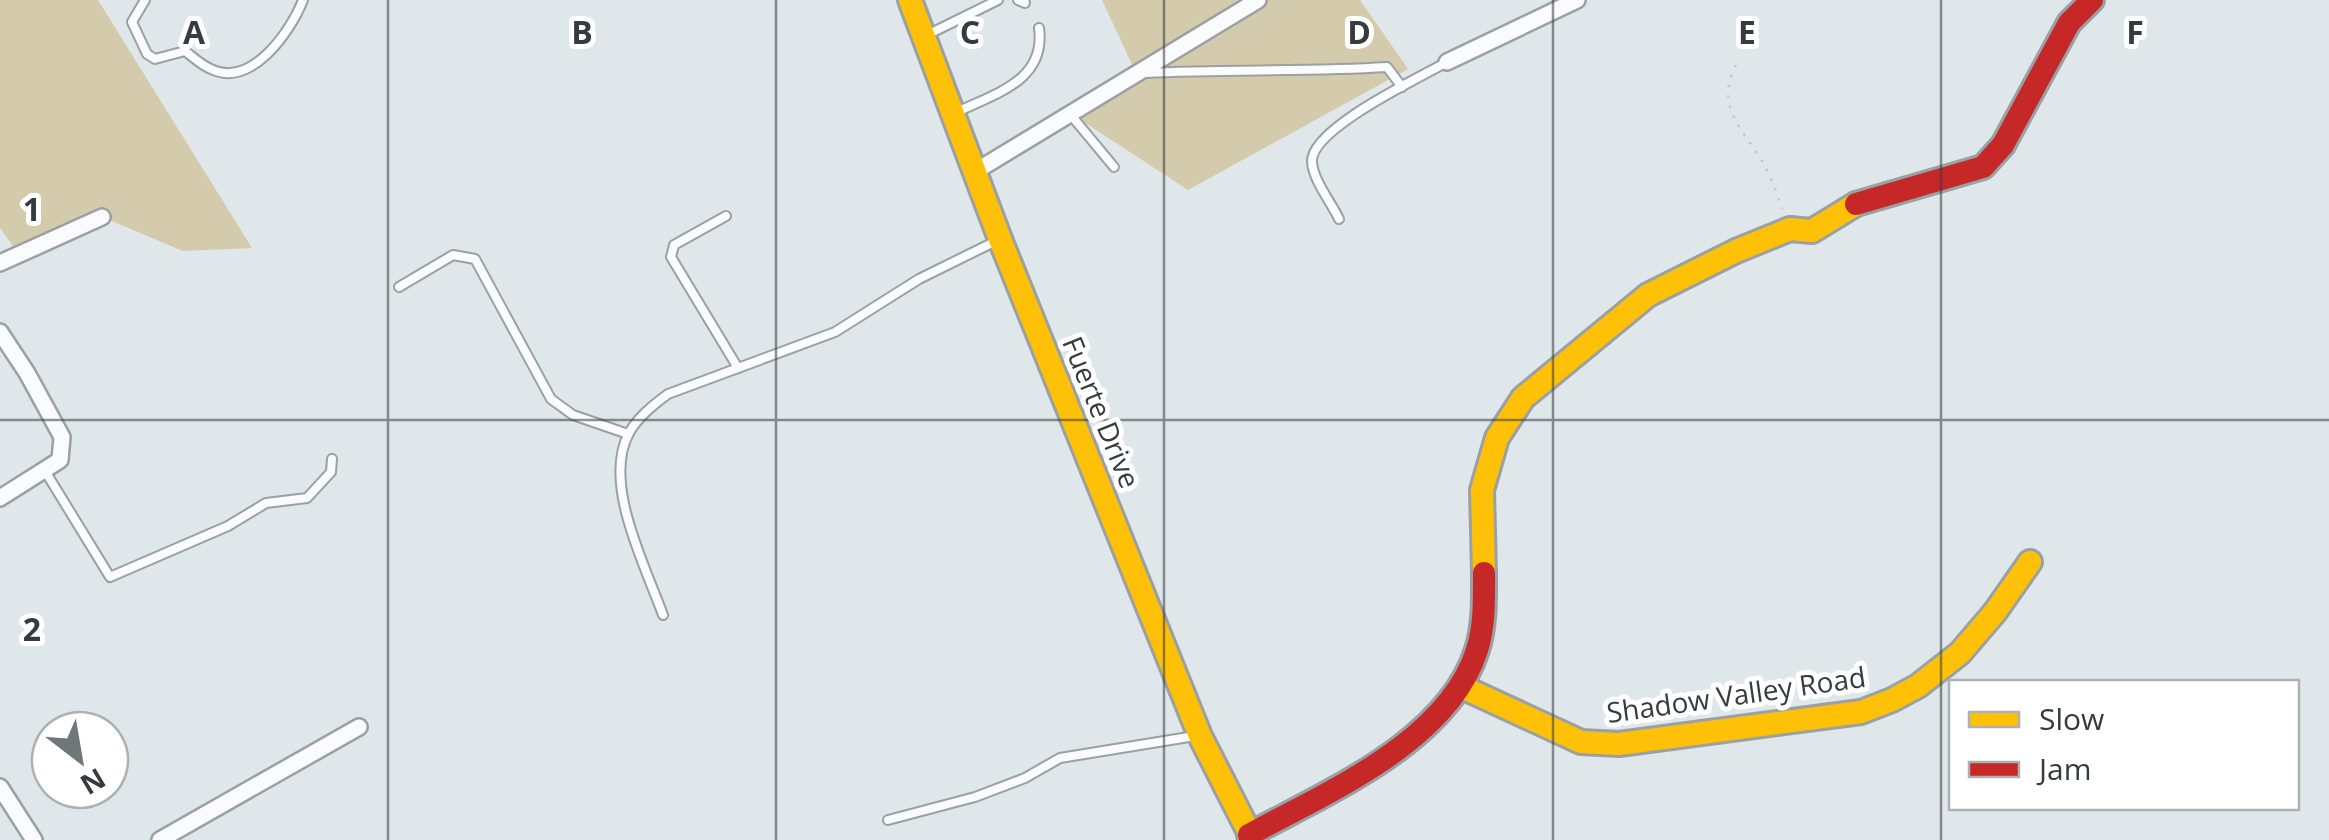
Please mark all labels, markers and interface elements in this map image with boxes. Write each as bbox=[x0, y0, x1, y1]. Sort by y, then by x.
text: A bbox=[183, 10, 206, 53]
text: B bbox=[571, 10, 593, 53]
text: C bbox=[960, 10, 980, 53]
text: D bbox=[1347, 10, 1371, 53]
text: E bbox=[1738, 10, 1756, 53]
text: F bbox=[2126, 10, 2144, 53]
text: 1 bbox=[23, 187, 41, 230]
street label: Fuerte Drive bbox=[1054, 331, 1150, 493]
text: 2 bbox=[23, 607, 41, 650]
street label: Shadow Valley Road bbox=[1604, 657, 1868, 731]
legend bbox=[1949, 680, 2299, 810]
text: Slow bbox=[2039, 698, 2104, 739]
north arrow bbox=[30, 710, 130, 810]
text: Jam bbox=[2036, 748, 2092, 789]
text: N bbox=[74, 760, 113, 804]

